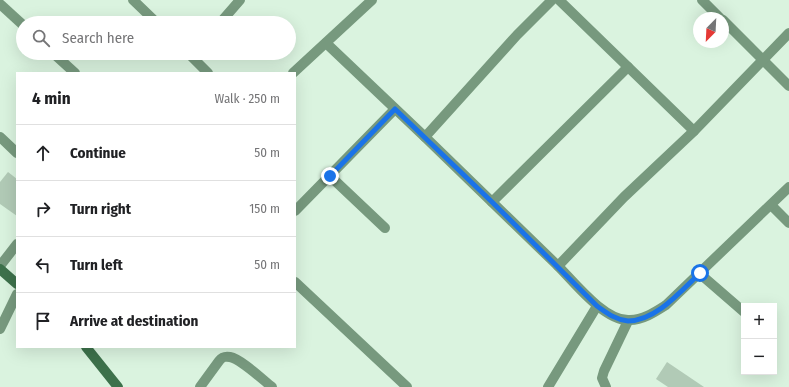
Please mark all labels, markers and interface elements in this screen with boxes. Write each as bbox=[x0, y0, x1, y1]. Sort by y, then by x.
north arrow bbox=[693, 12, 729, 48]
search box bbox=[16, 16, 296, 60]
icon: search bbox=[30, 27, 52, 49]
text: Search here bbox=[62, 29, 134, 47]
text: 4 min bbox=[32, 88, 71, 109]
text: Walk · 250 m bbox=[215, 91, 280, 106]
icon: ahead bbox=[32, 142, 54, 164]
text: Continue bbox=[70, 144, 126, 162]
text: 50 m bbox=[254, 145, 280, 160]
route end bbox=[321, 167, 339, 185]
icon: right bbox=[32, 198, 54, 220]
text: Turn right bbox=[70, 200, 131, 218]
text: 150 m bbox=[249, 201, 280, 216]
icon: left bbox=[32, 254, 54, 276]
text: Turn left bbox=[70, 256, 123, 274]
text: 50 m bbox=[254, 257, 280, 272]
route start bbox=[691, 264, 709, 282]
map controls bbox=[741, 303, 777, 375]
button: + bbox=[741, 303, 777, 339]
icon: arrive bbox=[32, 310, 54, 332]
text: Arrive at destination bbox=[70, 312, 198, 330]
button: − bbox=[741, 339, 777, 375]

